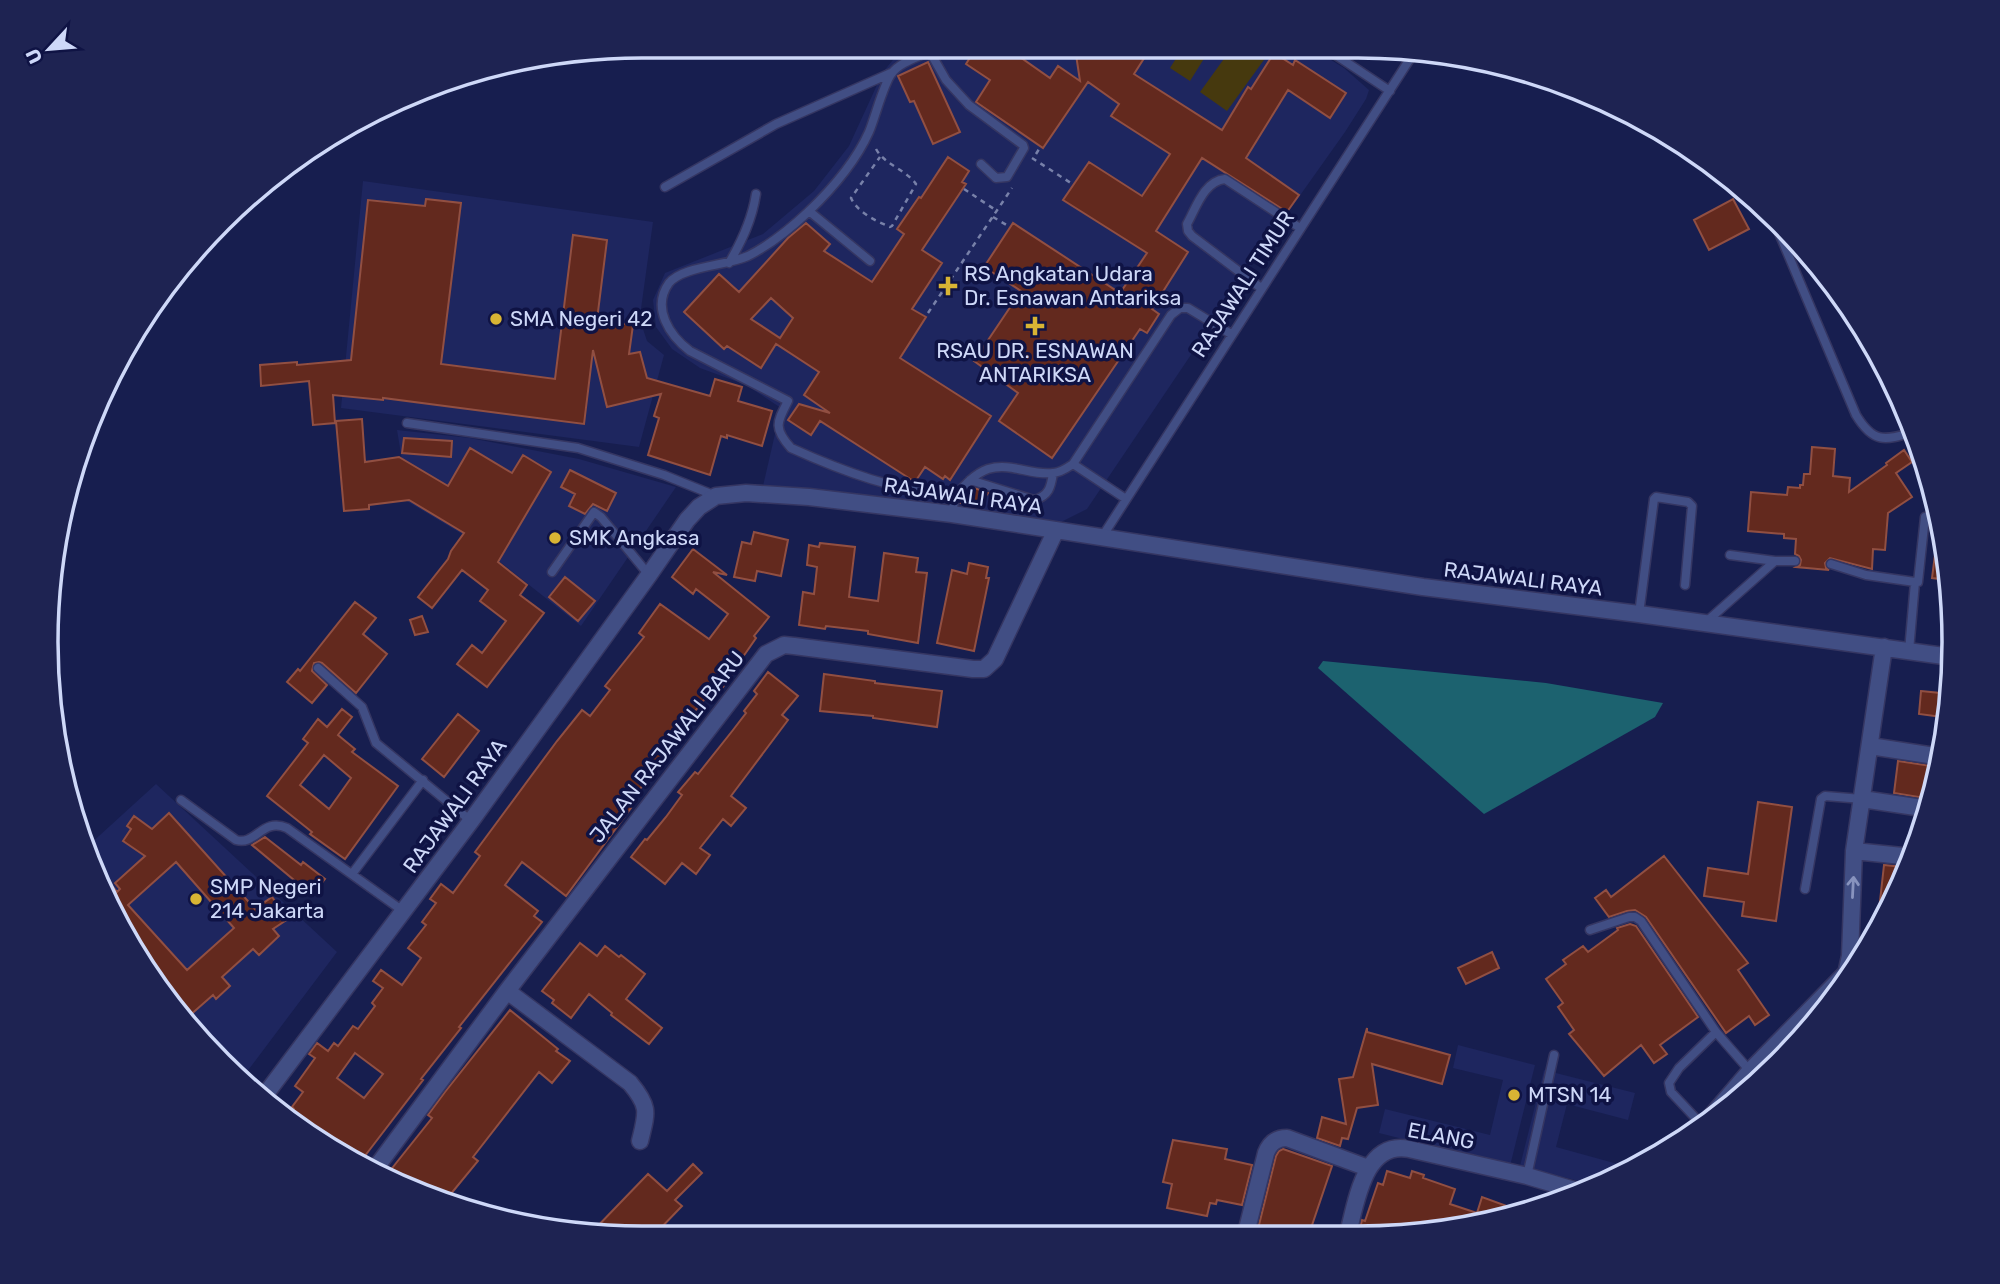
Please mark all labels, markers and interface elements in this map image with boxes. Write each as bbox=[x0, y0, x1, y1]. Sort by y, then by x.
north arrow bbox=[14, 14, 84, 84]
text: U bbox=[21, 45, 48, 67]
street label: RAJAWALI TIMUR bbox=[1186, 206, 1299, 362]
place label: RS Angkatan Udara Dr. Esnawan Antariksa bbox=[964, 261, 1181, 310]
marker: RS Angkatan Udara Dr. Esnawan Antariksa bbox=[938, 276, 958, 296]
place label: SMA Negeri 42 bbox=[510, 306, 653, 331]
marker: SMA Negeri 42 bbox=[488, 311, 504, 327]
marker: RSAU DR. ESNAWAN ANTARIKSA bbox=[1025, 316, 1045, 336]
place label: RSAU DR. ESNAWAN ANTARIKSA bbox=[936, 338, 1134, 387]
street label: RAJAWALI RAYA bbox=[882, 472, 1044, 519]
place label: SMK Angkasa bbox=[569, 525, 700, 550]
marker: SMK Angkasa bbox=[547, 530, 563, 546]
street label: RAJAWALI RAYA bbox=[1442, 556, 1604, 601]
street label: JALAN RAJAWALI BARU bbox=[584, 646, 749, 848]
street label: RAJAWALI RAYA bbox=[398, 734, 512, 878]
place label: SMP Negeri 214 Jakarta bbox=[210, 874, 324, 923]
one-way arrow bbox=[1846, 876, 1859, 899]
marker: SMP Negeri 214 Jakarta bbox=[188, 891, 204, 907]
place label: MTSN 14 bbox=[1528, 1082, 1612, 1107]
marker: MTSN 14 bbox=[1506, 1087, 1522, 1103]
street label: ELANG bbox=[1406, 1117, 1477, 1154]

